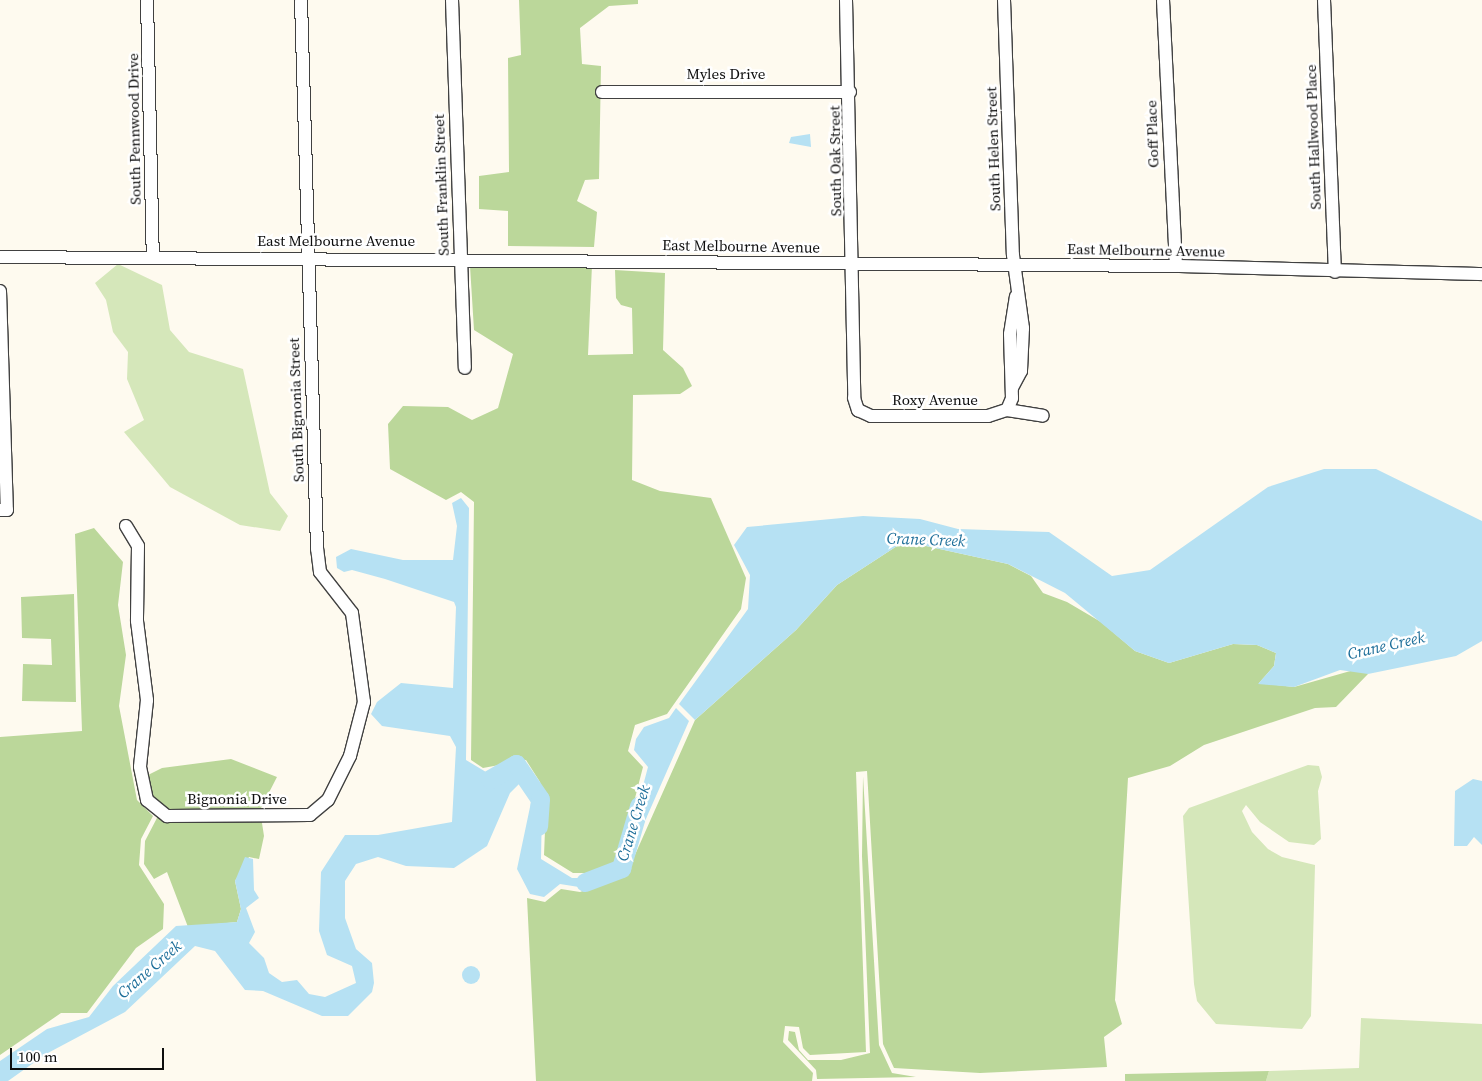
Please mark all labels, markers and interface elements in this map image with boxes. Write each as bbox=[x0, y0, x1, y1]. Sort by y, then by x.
street label: South Pennwood Drive bbox=[124, 53, 144, 205]
street label: South Hallwood Place bbox=[1301, 64, 1325, 210]
street label: Myles Drive bbox=[687, 65, 765, 83]
street label: South Helen Street bbox=[982, 87, 1004, 211]
street label: Goff Place bbox=[1142, 100, 1162, 168]
street label: South Oak Street bbox=[825, 106, 845, 216]
street label: South Franklin Street bbox=[430, 114, 452, 256]
street label: East Melbourne Avenue bbox=[257, 232, 415, 250]
street label: East Melbourne Avenue bbox=[662, 236, 820, 256]
street label: East Melbourne Avenue bbox=[1067, 240, 1225, 260]
street label: South Bignonia Street bbox=[284, 338, 308, 482]
street label: Roxy Avenue bbox=[892, 391, 978, 409]
water label: Crane Creek bbox=[886, 528, 966, 550]
water label: Crane Creek bbox=[1346, 627, 1426, 663]
water label: Crane Creek bbox=[612, 783, 654, 863]
street label: Bignonia Drive bbox=[187, 790, 287, 808]
water label: Crane Creek bbox=[113, 936, 185, 1002]
scale bar bbox=[12, 1038, 166, 1070]
text: 100 m bbox=[18, 1046, 58, 1067]

